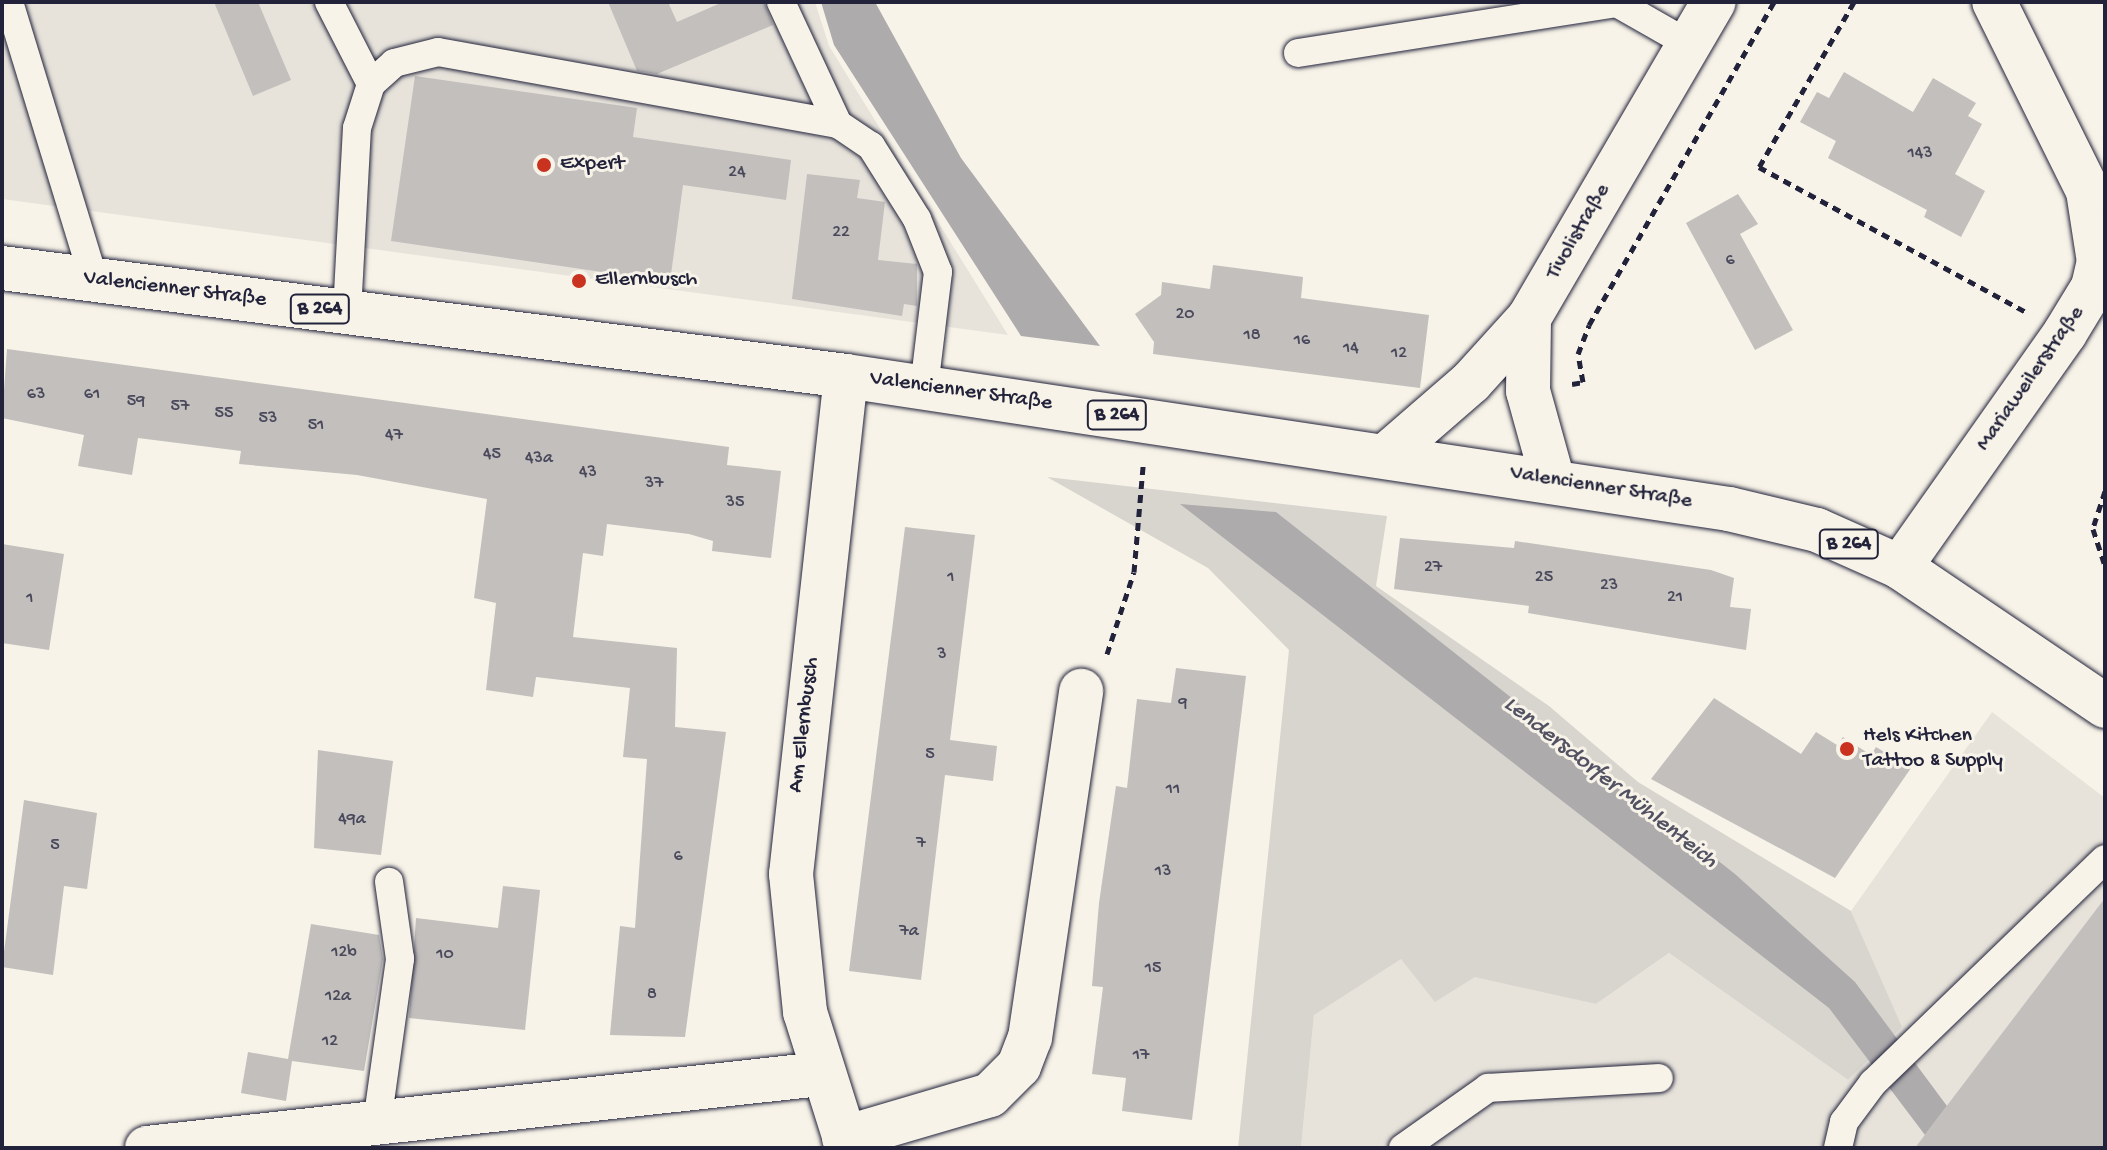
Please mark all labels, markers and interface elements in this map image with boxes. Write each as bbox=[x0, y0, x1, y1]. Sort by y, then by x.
house number: 143 bbox=[1907, 143, 1933, 165]
place label: Expert bbox=[560, 152, 624, 178]
marker: Expert bbox=[535, 156, 553, 174]
house number: 24 bbox=[728, 162, 746, 184]
street label: Tivolistraße bbox=[1541, 180, 1617, 284]
house number: 22 bbox=[832, 222, 850, 244]
house number: 6 bbox=[1725, 250, 1735, 272]
street label: Valencienner Straße bbox=[82, 266, 268, 314]
place label: Ellernbusch bbox=[595, 268, 697, 294]
marker: Ellernbusch bbox=[570, 272, 588, 290]
road number: B 264 bbox=[288, 293, 352, 325]
street label: Mariaweilerstraße bbox=[1971, 301, 2091, 457]
house number: 20 bbox=[1175, 304, 1195, 326]
house number: 18 bbox=[1243, 325, 1261, 347]
house number: 16 bbox=[1294, 330, 1310, 352]
house number: 14 bbox=[1343, 338, 1359, 360]
house number: 12 bbox=[1391, 343, 1407, 365]
street label: Valencienner Straße bbox=[868, 366, 1054, 418]
house number: 63 bbox=[27, 384, 45, 406]
house number: 61 bbox=[84, 384, 100, 406]
house number: 59 bbox=[127, 391, 145, 413]
house number: 57 bbox=[171, 396, 189, 418]
road number: B 264 bbox=[1085, 399, 1149, 431]
house number: 55 bbox=[215, 403, 233, 425]
house number: 53 bbox=[259, 408, 277, 430]
house number: 51 bbox=[308, 415, 324, 437]
house number: 47 bbox=[385, 425, 403, 447]
house number: 45 bbox=[483, 444, 501, 466]
house number: 43a bbox=[525, 448, 553, 470]
street label: Valencienner Straße bbox=[1508, 461, 1694, 515]
house number: 43 bbox=[579, 462, 597, 484]
house number: 37 bbox=[645, 473, 663, 495]
house number: 35 bbox=[726, 492, 744, 514]
road number: B 264 bbox=[1817, 528, 1881, 560]
house number: 27 bbox=[1424, 557, 1442, 579]
house number: 1 bbox=[947, 567, 955, 589]
house number: 25 bbox=[1535, 567, 1553, 589]
house number: 23 bbox=[1600, 575, 1618, 597]
house number: 21 bbox=[1667, 587, 1683, 609]
house number: 1 bbox=[26, 588, 34, 610]
house number: 3 bbox=[937, 644, 947, 666]
street label: Am Ellernbusch bbox=[784, 656, 826, 794]
water label: Lendersdorfer Mühlenteich bbox=[1497, 691, 1723, 875]
house number: 9 bbox=[1178, 693, 1188, 715]
place label: Hels Kitchen Tattoo & Supply bbox=[1863, 723, 2003, 774]
marker: Hels Kitchen Tattoo & Supply bbox=[1838, 740, 1856, 758]
house number: 5 bbox=[925, 744, 935, 766]
house number: 11 bbox=[1166, 779, 1180, 801]
house number: 49a bbox=[338, 809, 366, 831]
house number: 7 bbox=[916, 833, 926, 855]
house number: 5 bbox=[50, 835, 60, 857]
house number: 6 bbox=[673, 846, 683, 868]
house number: 13 bbox=[1155, 861, 1171, 883]
house number: 7a bbox=[899, 921, 919, 943]
house number: 12b bbox=[331, 942, 357, 964]
house number: 10 bbox=[436, 944, 454, 966]
house number: 15 bbox=[1145, 958, 1161, 980]
house number: 8 bbox=[647, 984, 657, 1006]
house number: 12a bbox=[325, 986, 351, 1008]
house number: 12 bbox=[322, 1031, 338, 1053]
house number: 17 bbox=[1133, 1045, 1149, 1067]

